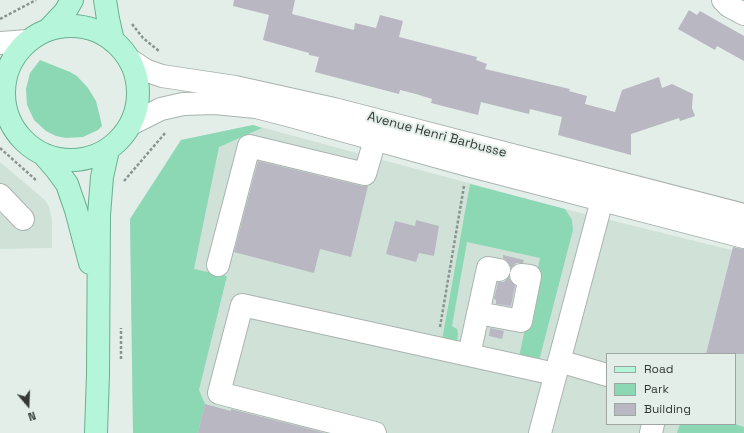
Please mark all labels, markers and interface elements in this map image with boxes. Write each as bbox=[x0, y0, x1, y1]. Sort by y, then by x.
street label: Avenue Henri Barbusse bbox=[366, 109, 508, 161]
legend bbox=[606, 353, 736, 425]
text: Road bbox=[644, 361, 673, 377]
text: Park bbox=[644, 381, 669, 397]
north arrow bbox=[8, 385, 48, 425]
text: Building bbox=[644, 401, 691, 417]
text: N bbox=[26, 409, 38, 424]

